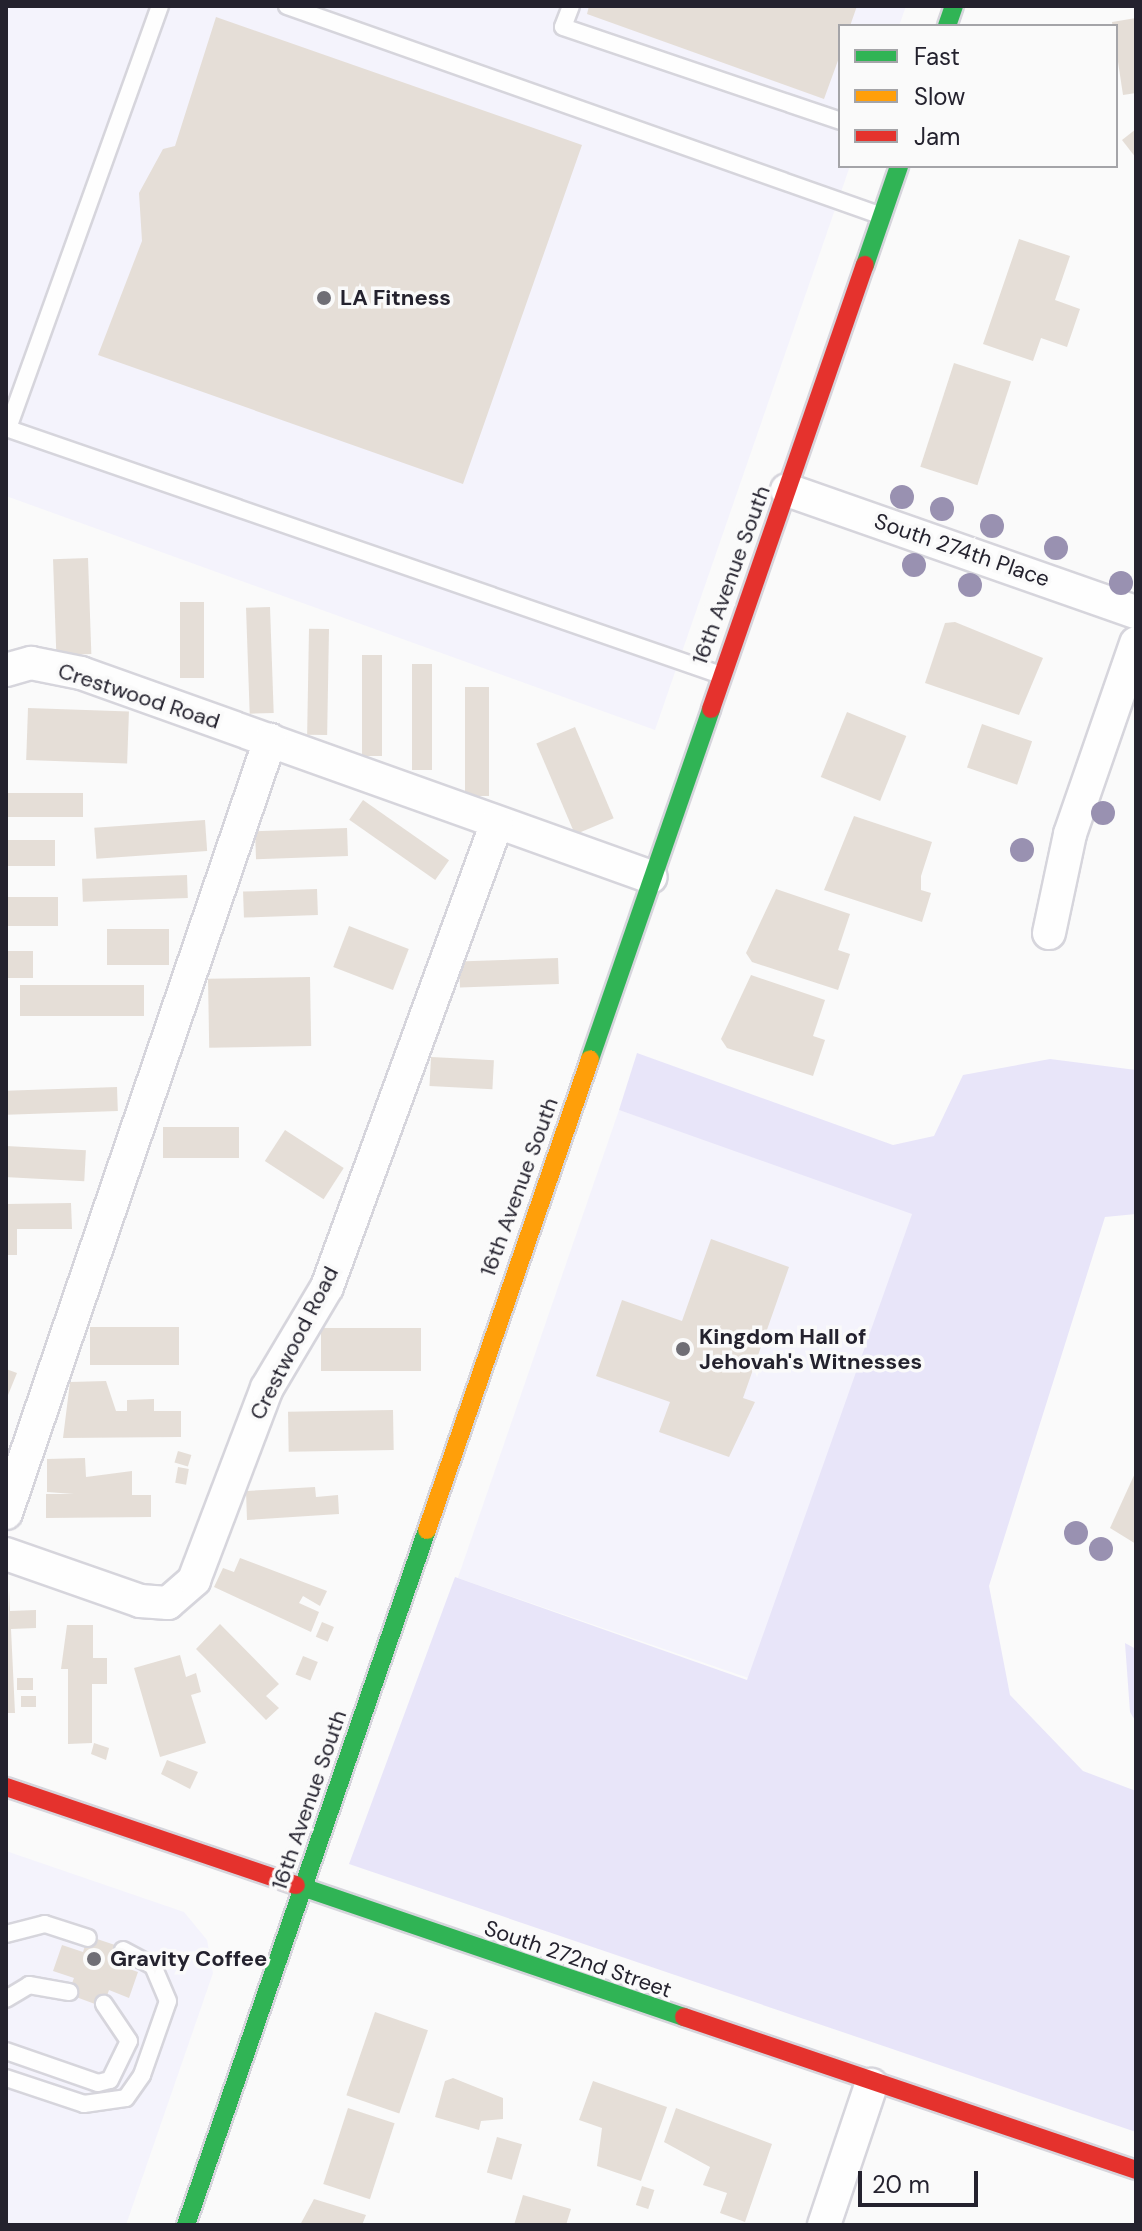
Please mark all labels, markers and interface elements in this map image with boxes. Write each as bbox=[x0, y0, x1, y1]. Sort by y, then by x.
legend bbox=[838, 24, 1118, 168]
text: Fast bbox=[914, 41, 960, 72]
text: Slow bbox=[914, 81, 965, 112]
text: Jam bbox=[914, 121, 960, 152]
place label: LA Fitness bbox=[340, 285, 451, 311]
marker: LA Fitness bbox=[315, 289, 333, 307]
street label: 16th Avenue South bbox=[686, 482, 776, 668]
street label: South 274th Place bbox=[871, 508, 1053, 592]
street label: Crestwood Road bbox=[55, 657, 223, 735]
street label: 16th Avenue South bbox=[474, 1094, 564, 1280]
street label: Crestwood Road bbox=[244, 1262, 344, 1424]
place label: Kingdom Hall of Jehovah's Witnesses bbox=[699, 1323, 922, 1374]
marker: Kingdom Hall of Jehovah's Witnesses bbox=[674, 1340, 692, 1358]
street label: 16th Avenue South bbox=[266, 1707, 352, 1893]
street label: South 272nd Street bbox=[481, 1915, 675, 2003]
place label: Gravity Coffee bbox=[110, 1946, 267, 1972]
marker: Gravity Coffee bbox=[85, 1950, 103, 1968]
scale bar bbox=[862, 2155, 982, 2205]
text: 20 m bbox=[872, 2169, 930, 2200]

